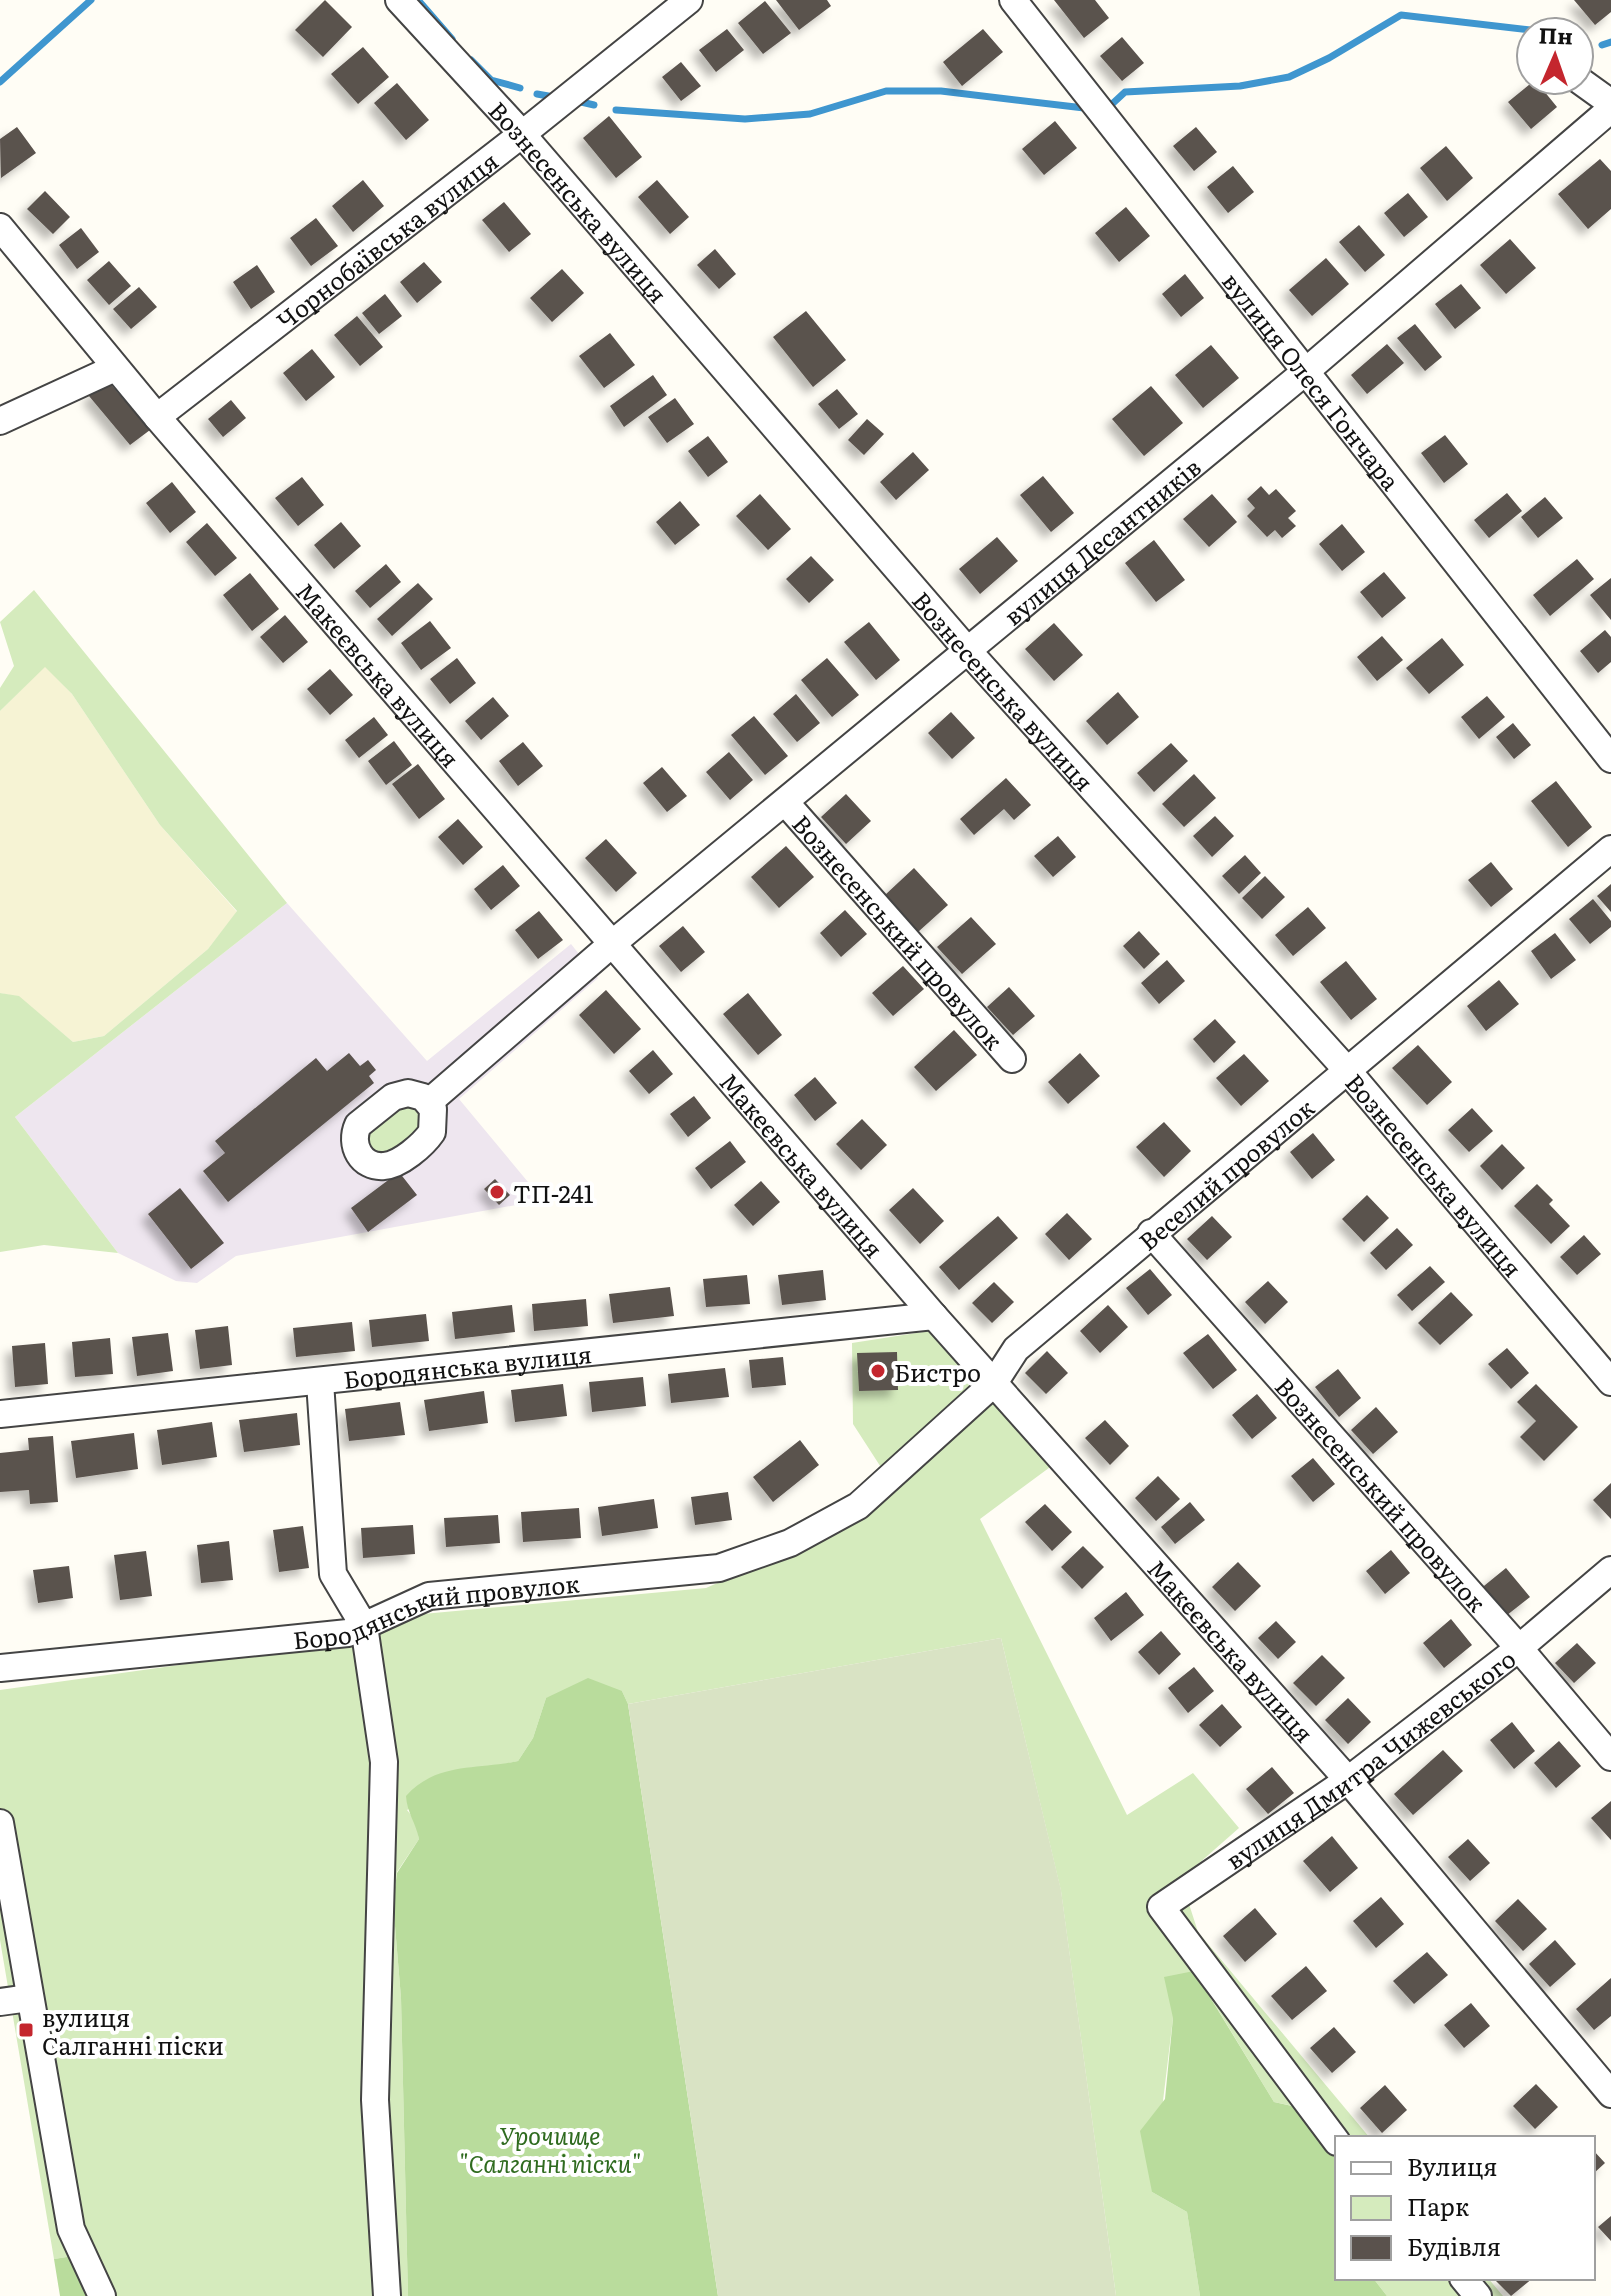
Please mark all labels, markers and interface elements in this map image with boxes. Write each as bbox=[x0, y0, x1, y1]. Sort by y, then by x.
north arrow bbox=[1515, 16, 1595, 96]
text: Пн bbox=[1538, 17, 1573, 52]
street label: Вознесенська вулиця bbox=[482, 92, 677, 309]
street label: Чорнобаївська вулиця bbox=[268, 142, 504, 336]
street label: вулиця Олеся Гончара bbox=[1216, 264, 1409, 496]
street label: вулиця Десантників bbox=[995, 448, 1207, 632]
street label: Макеєвська вулиця bbox=[289, 574, 469, 774]
street label: Вознесенська вулиця bbox=[906, 583, 1103, 798]
street label: Вознесенський провулок bbox=[786, 806, 1012, 1056]
street label: Макеєвська вулиця bbox=[713, 1064, 893, 1264]
street label: Вознесенська вулиця bbox=[1339, 1065, 1531, 1283]
street label: Веселий провулок bbox=[1130, 1089, 1321, 1257]
place label: ТП-241 bbox=[513, 1175, 594, 1210]
marker: ТП-241 bbox=[488, 1183, 506, 1201]
street label: Бородянська вулиця bbox=[342, 1335, 593, 1395]
place label: Бистро bbox=[894, 1354, 981, 1389]
marker: Бистро bbox=[869, 1362, 887, 1380]
street label: Вознесенський провулок bbox=[1268, 1369, 1495, 1618]
street label: Макеєвська вулиця bbox=[1141, 1551, 1323, 1749]
street label: Бородянський провулок bbox=[291, 1564, 581, 1656]
street label: вулиця Дмитра Чижевського bbox=[1218, 1640, 1522, 1876]
place label: вулиця Салганні піски bbox=[42, 1999, 224, 2062]
marker: вулиця Салганні піски bbox=[17, 2021, 35, 2039]
park label: Урочище "Салганні піски" bbox=[459, 2117, 641, 2180]
legend bbox=[1335, 2136, 1595, 2280]
text: Вулиця bbox=[1407, 2148, 1498, 2183]
text: Парк bbox=[1407, 2188, 1469, 2223]
text: Будівля bbox=[1407, 2228, 1501, 2263]

